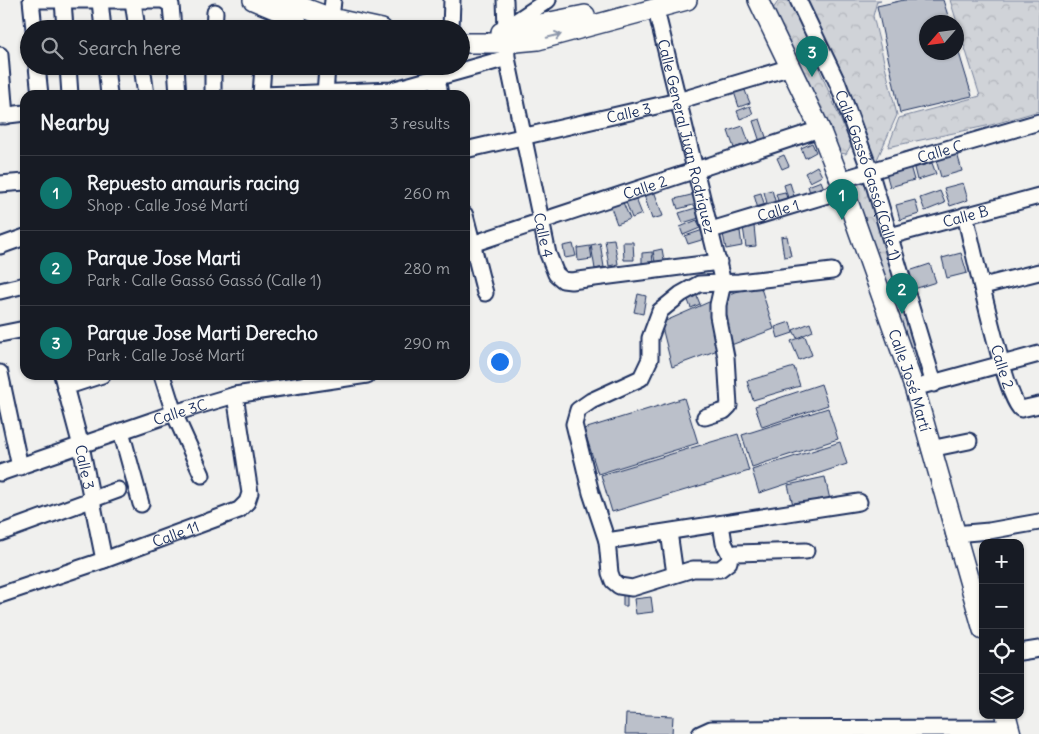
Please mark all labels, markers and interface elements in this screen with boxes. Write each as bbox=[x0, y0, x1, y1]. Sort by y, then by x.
north arrow bbox=[919, 15, 964, 60]
search box bbox=[20, 20, 470, 75]
one-way arrow bbox=[545, 31, 561, 40]
icon: search bbox=[38, 34, 66, 62]
text: Search here bbox=[78, 36, 181, 60]
pin: 3 bbox=[796, 36, 828, 77]
street label: Calle General Juan Rodríguez bbox=[654, 37, 720, 235]
street label: Calle Gassó Gassó (Calle 1) bbox=[830, 88, 906, 262]
street label: Calle 3 bbox=[605, 98, 653, 127]
text: Nearby bbox=[40, 109, 110, 136]
text: 3 results bbox=[390, 113, 450, 133]
street label: Calle C bbox=[915, 135, 965, 167]
text: Repuesto amauris racing bbox=[87, 171, 300, 195]
street label: Calle 2 bbox=[620, 171, 669, 203]
pin: 1 bbox=[826, 179, 858, 220]
text: 1 bbox=[53, 183, 59, 203]
text: 260 m bbox=[404, 183, 450, 203]
text: Shop · Calle José Martí bbox=[87, 195, 248, 215]
street label: Calle 1 bbox=[755, 195, 801, 225]
street label: Calle B bbox=[940, 201, 990, 231]
street label: Calle 4 bbox=[530, 211, 558, 260]
text: Parque Jose Marti bbox=[87, 246, 241, 270]
text: 2 bbox=[52, 258, 60, 278]
text: 280 m bbox=[404, 258, 450, 278]
text: Park · Calle Gassó Gassó (Calle 1) bbox=[87, 270, 321, 290]
pin: 2 bbox=[886, 273, 918, 314]
text: Parque Jose Marti Derecho bbox=[87, 321, 318, 345]
street label: Calle José Martí bbox=[885, 326, 936, 433]
text: 3 bbox=[51, 333, 61, 353]
text: 290 m bbox=[404, 333, 450, 353]
street label: Calle 2 bbox=[987, 342, 1019, 391]
text: Park · Calle José Martí bbox=[87, 345, 245, 365]
your location bbox=[487, 349, 513, 375]
street label: Calle 3C bbox=[150, 394, 209, 429]
street label: Calle 3 bbox=[71, 443, 99, 491]
street label: Calle 11 bbox=[149, 516, 202, 551]
map controls bbox=[979, 539, 1024, 719]
button: + bbox=[979, 539, 1024, 584]
button: − bbox=[979, 584, 1024, 629]
button: locate bbox=[979, 629, 1024, 674]
button: layers bbox=[979, 674, 1024, 719]

